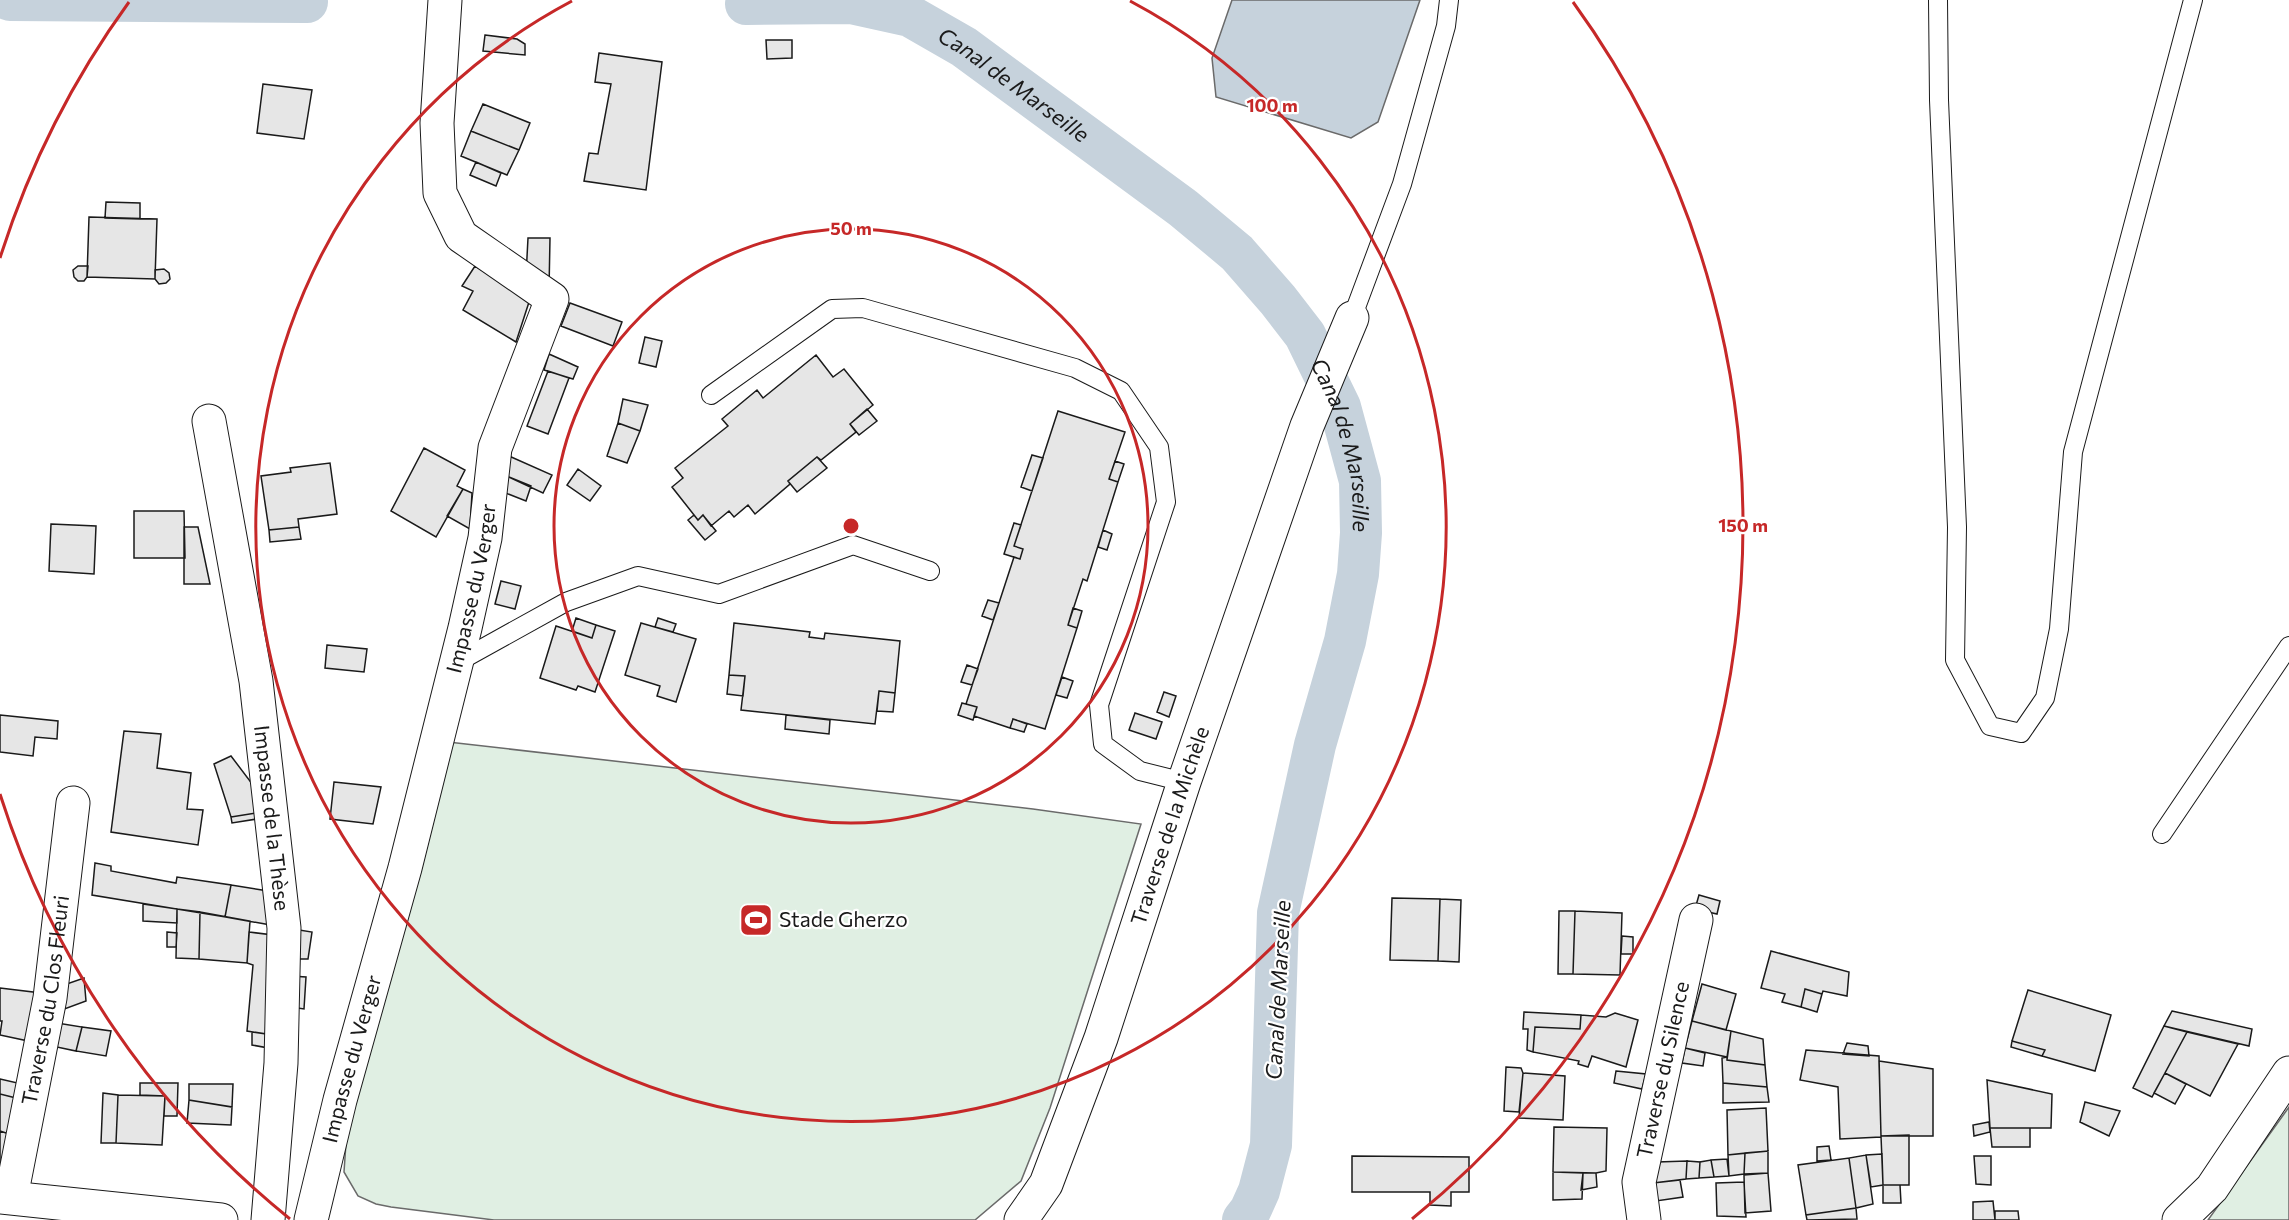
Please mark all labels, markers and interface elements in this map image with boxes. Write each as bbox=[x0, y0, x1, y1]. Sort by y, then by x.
water label: Canal de Marseille bbox=[934, 21, 1095, 148]
text: 100 m bbox=[1246, 94, 1298, 116]
text: 50 m bbox=[830, 217, 872, 239]
water label: Canal de Marseille bbox=[1305, 354, 1375, 533]
street label: Impasse du Verger bbox=[440, 502, 500, 675]
text: 150 m bbox=[1718, 514, 1768, 536]
centre of rings bbox=[841, 516, 861, 536]
street label: Traverse de la Michèle bbox=[1124, 723, 1213, 928]
street label: Impasse de la Thèse bbox=[250, 724, 296, 912]
street label: Traverse du Clos Fleuri bbox=[15, 894, 73, 1107]
water label: Canal de Marseille bbox=[1259, 899, 1296, 1080]
sports icon: Stade Gherzo bbox=[738, 902, 774, 938]
place label: Stade Gherzo bbox=[779, 906, 908, 931]
street label: Impasse du Verger bbox=[316, 972, 385, 1145]
street label: Traverse du Silence bbox=[1631, 979, 1693, 1160]

